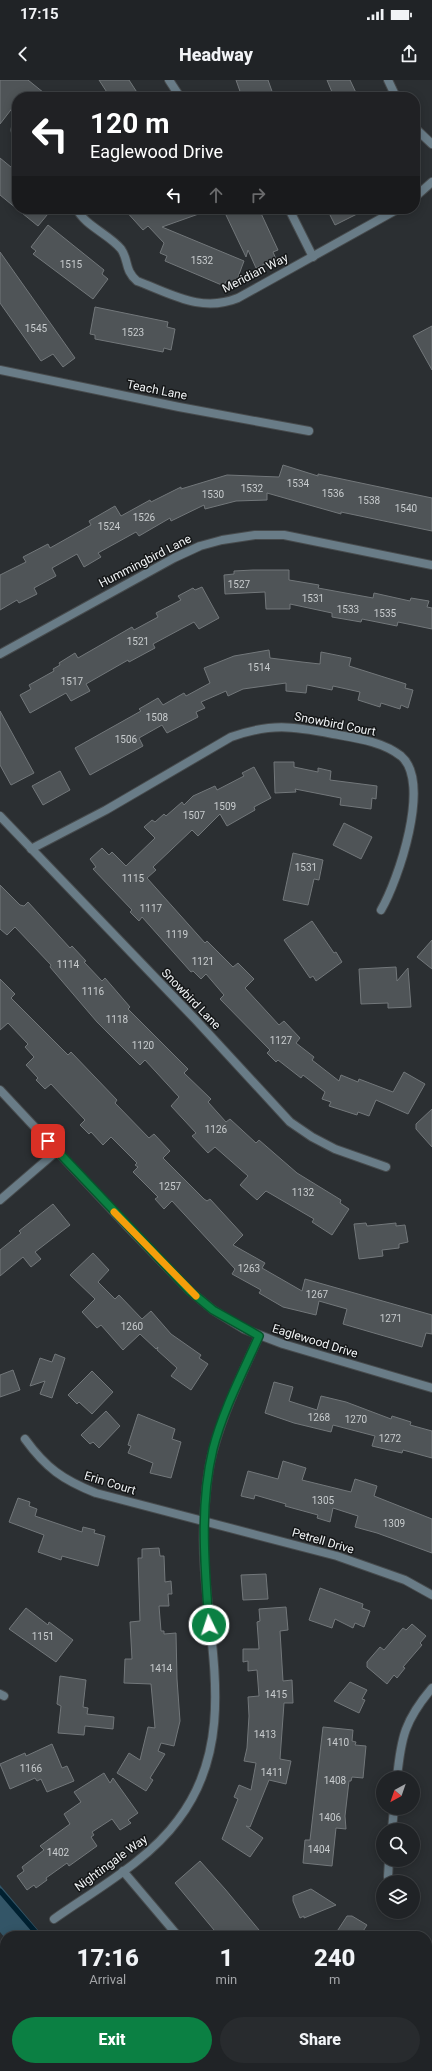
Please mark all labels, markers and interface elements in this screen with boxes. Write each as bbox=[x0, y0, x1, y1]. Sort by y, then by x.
text: 17:15 bbox=[20, 5, 59, 23]
icon: back bbox=[12, 43, 34, 65]
icon: share bbox=[398, 43, 420, 65]
text: Headway bbox=[179, 44, 253, 65]
text: 120 m bbox=[90, 107, 169, 140]
icon: left bbox=[24, 108, 76, 160]
text: Eaglewood Drive bbox=[90, 141, 223, 162]
icon: left bbox=[163, 184, 185, 206]
icon: ahead bbox=[205, 184, 227, 206]
icon: right bbox=[247, 184, 269, 206]
street label: Meridian Way bbox=[220, 250, 291, 296]
house number: 1532 bbox=[191, 255, 214, 266]
house number: 1515 bbox=[60, 259, 83, 270]
house number: 1545 bbox=[25, 323, 48, 334]
house number: 1523 bbox=[122, 327, 144, 338]
street label: Teach Lane bbox=[126, 377, 188, 403]
house number: 1534 bbox=[287, 478, 310, 489]
house number: 1532 bbox=[241, 483, 264, 494]
house number: 1536 bbox=[322, 488, 345, 499]
house number: 1530 bbox=[202, 489, 225, 500]
house number: 1538 bbox=[358, 495, 381, 506]
house number: 1540 bbox=[395, 503, 418, 514]
house number: 1526 bbox=[133, 512, 156, 523]
house number: 1524 bbox=[98, 521, 121, 532]
street label: Hummingbird Lane bbox=[96, 532, 194, 590]
house number: 1527 bbox=[228, 579, 251, 590]
house number: 1531 bbox=[302, 593, 324, 604]
house number: 1533 bbox=[337, 604, 359, 615]
house number: 1535 bbox=[374, 608, 397, 619]
house number: 1521 bbox=[127, 636, 149, 647]
house number: 1514 bbox=[248, 662, 271, 673]
house number: 1517 bbox=[61, 676, 84, 687]
street label: Snowbird Court bbox=[293, 709, 377, 739]
house number: 1508 bbox=[146, 712, 169, 723]
house number: 1506 bbox=[115, 734, 138, 745]
house number: 1509 bbox=[214, 801, 236, 812]
house number: 1507 bbox=[183, 810, 206, 821]
house number: 1531 bbox=[295, 862, 317, 873]
house number: 1115 bbox=[122, 873, 145, 884]
house number: 1117 bbox=[140, 903, 163, 914]
house number: 1119 bbox=[166, 929, 188, 940]
house number: 1121 bbox=[192, 956, 214, 967]
house number: 1114 bbox=[57, 959, 80, 970]
street label: Snowbird Lane bbox=[159, 966, 223, 1032]
house number: 1116 bbox=[82, 986, 105, 997]
house number: 1118 bbox=[106, 1014, 129, 1025]
house number: 1127 bbox=[270, 1035, 293, 1046]
house number: 1120 bbox=[132, 1040, 155, 1051]
pin bbox=[31, 1124, 65, 1158]
house number: 1126 bbox=[205, 1124, 228, 1135]
icon: arrive bbox=[37, 1130, 59, 1152]
house number: 1257 bbox=[159, 1181, 182, 1192]
house number: 1132 bbox=[292, 1187, 315, 1198]
house number: 1263 bbox=[238, 1263, 260, 1274]
house number: 1267 bbox=[306, 1289, 329, 1300]
house number: 1271 bbox=[380, 1313, 402, 1324]
house number: 1260 bbox=[121, 1321, 144, 1332]
street label: Eaglewood Drive bbox=[271, 1321, 359, 1361]
house number: 1268 bbox=[308, 1412, 331, 1423]
house number: 1270 bbox=[345, 1414, 368, 1425]
house number: 1272 bbox=[379, 1433, 402, 1444]
street label: Erin Court bbox=[83, 1469, 137, 1497]
house number: 1305 bbox=[312, 1495, 335, 1506]
house number: 1309 bbox=[383, 1518, 405, 1529]
street label: Petrell Drive bbox=[290, 1525, 356, 1557]
position arrow bbox=[188, 1604, 230, 1646]
house number: 1151 bbox=[32, 1631, 54, 1642]
house number: 1414 bbox=[150, 1663, 173, 1674]
house number: 1415 bbox=[265, 1689, 288, 1700]
house number: 1413 bbox=[254, 1729, 276, 1740]
house number: 1410 bbox=[327, 1737, 350, 1748]
house number: 1166 bbox=[20, 1763, 43, 1774]
house number: 1411 bbox=[261, 1767, 283, 1778]
north arrow bbox=[376, 1771, 420, 1815]
map controls bbox=[376, 1771, 420, 1919]
house number: 1408 bbox=[324, 1775, 347, 1786]
house number: 1406 bbox=[319, 1812, 342, 1823]
button: search bbox=[376, 1823, 420, 1867]
street label: Nightingale Way bbox=[72, 1832, 150, 1894]
house number: 1404 bbox=[308, 1844, 331, 1855]
house number: 1402 bbox=[47, 1847, 70, 1858]
button: layers bbox=[376, 1875, 420, 1919]
text: 17:16 bbox=[77, 1944, 139, 1972]
text: 1 bbox=[219, 1944, 233, 1972]
text: 240 bbox=[314, 1944, 355, 1972]
text: Arrival bbox=[89, 1972, 126, 1987]
text: min bbox=[216, 1972, 237, 1987]
text: m bbox=[329, 1972, 340, 1987]
button: Exit bbox=[12, 2017, 212, 2063]
button: Share bbox=[220, 2017, 420, 2063]

